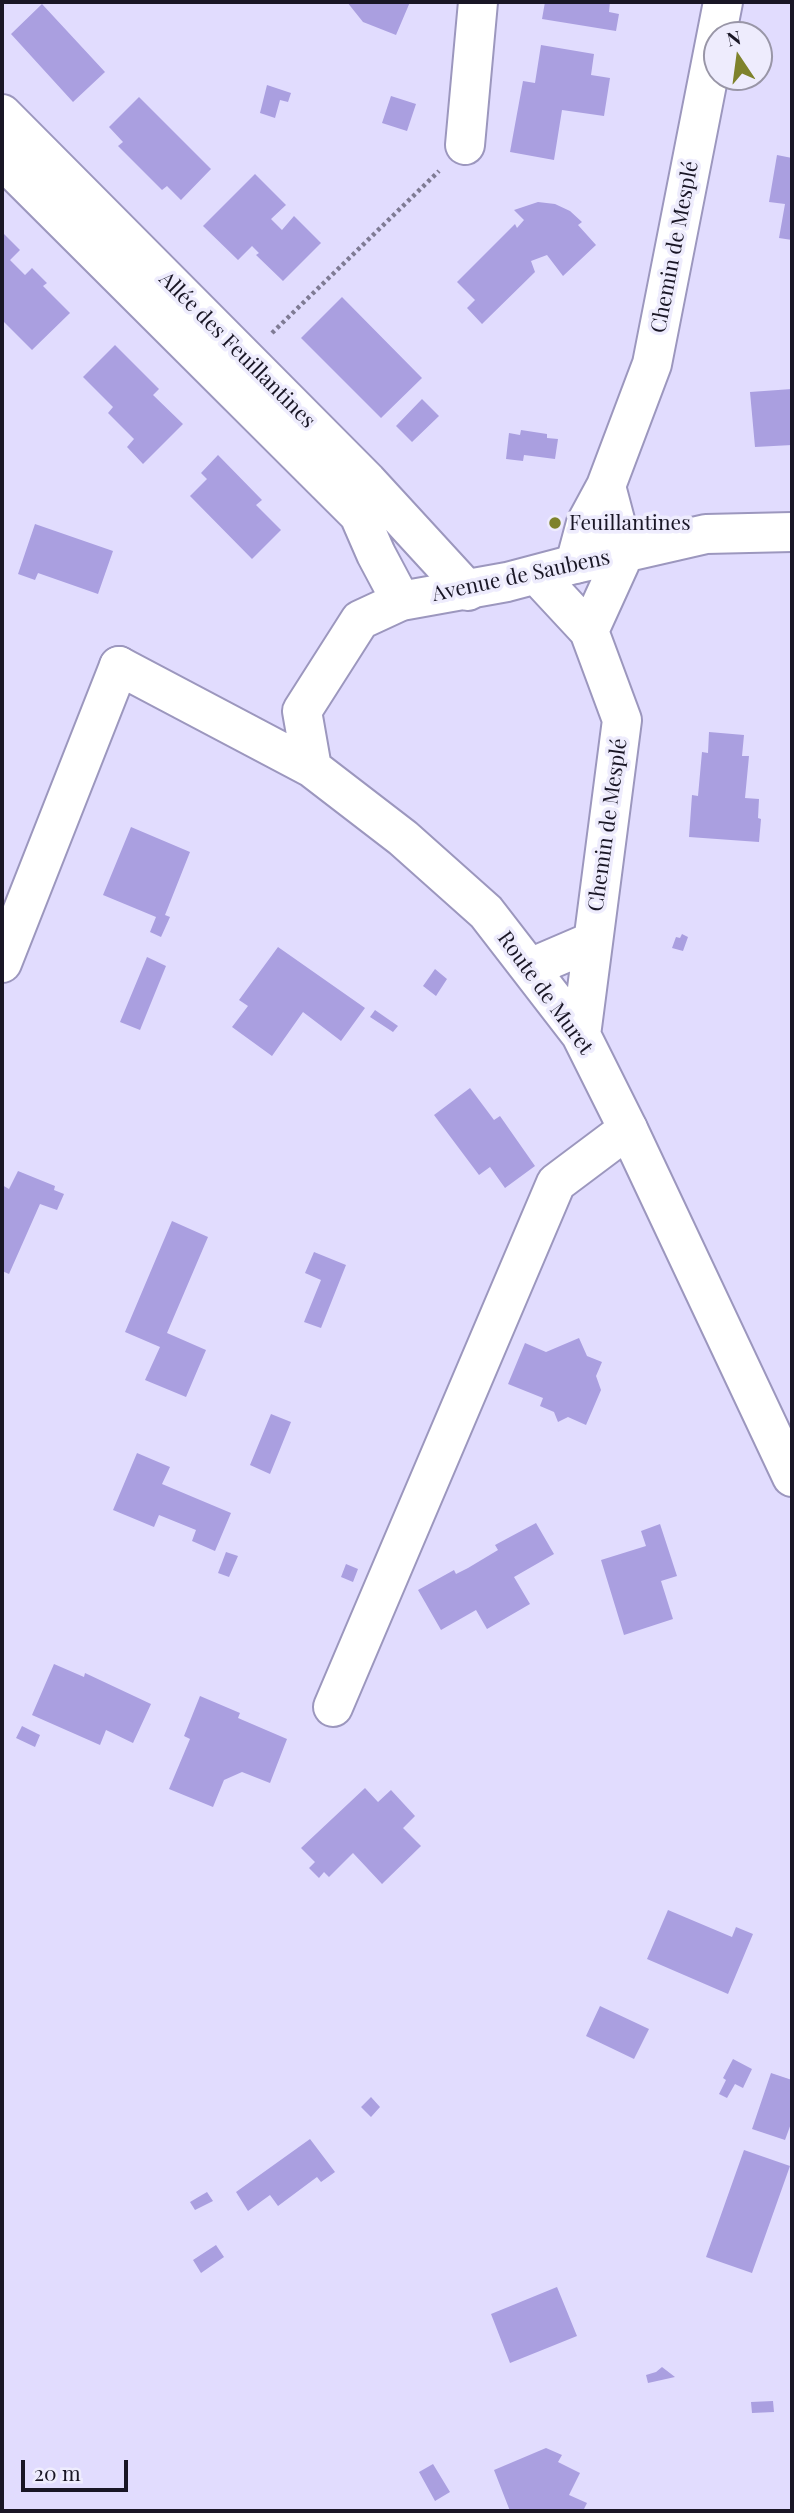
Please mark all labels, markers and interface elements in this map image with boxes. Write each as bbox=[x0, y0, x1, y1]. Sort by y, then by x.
north arrow bbox=[703, 21, 773, 91]
text: N bbox=[724, 23, 743, 52]
street label: Chemin de Mesplé bbox=[646, 159, 704, 335]
street label: Allée des Feuillantines bbox=[154, 267, 320, 433]
place label: Feuillantines bbox=[569, 510, 691, 536]
marker: Feuillantines bbox=[547, 515, 563, 531]
street label: Avenue de Saubens bbox=[430, 545, 612, 607]
street label: Chemin de Mesplé bbox=[583, 737, 633, 913]
street label: Route de Muret bbox=[492, 927, 598, 1059]
scale bar bbox=[24, 2446, 131, 2490]
text: 20 m bbox=[34, 2458, 81, 2486]

